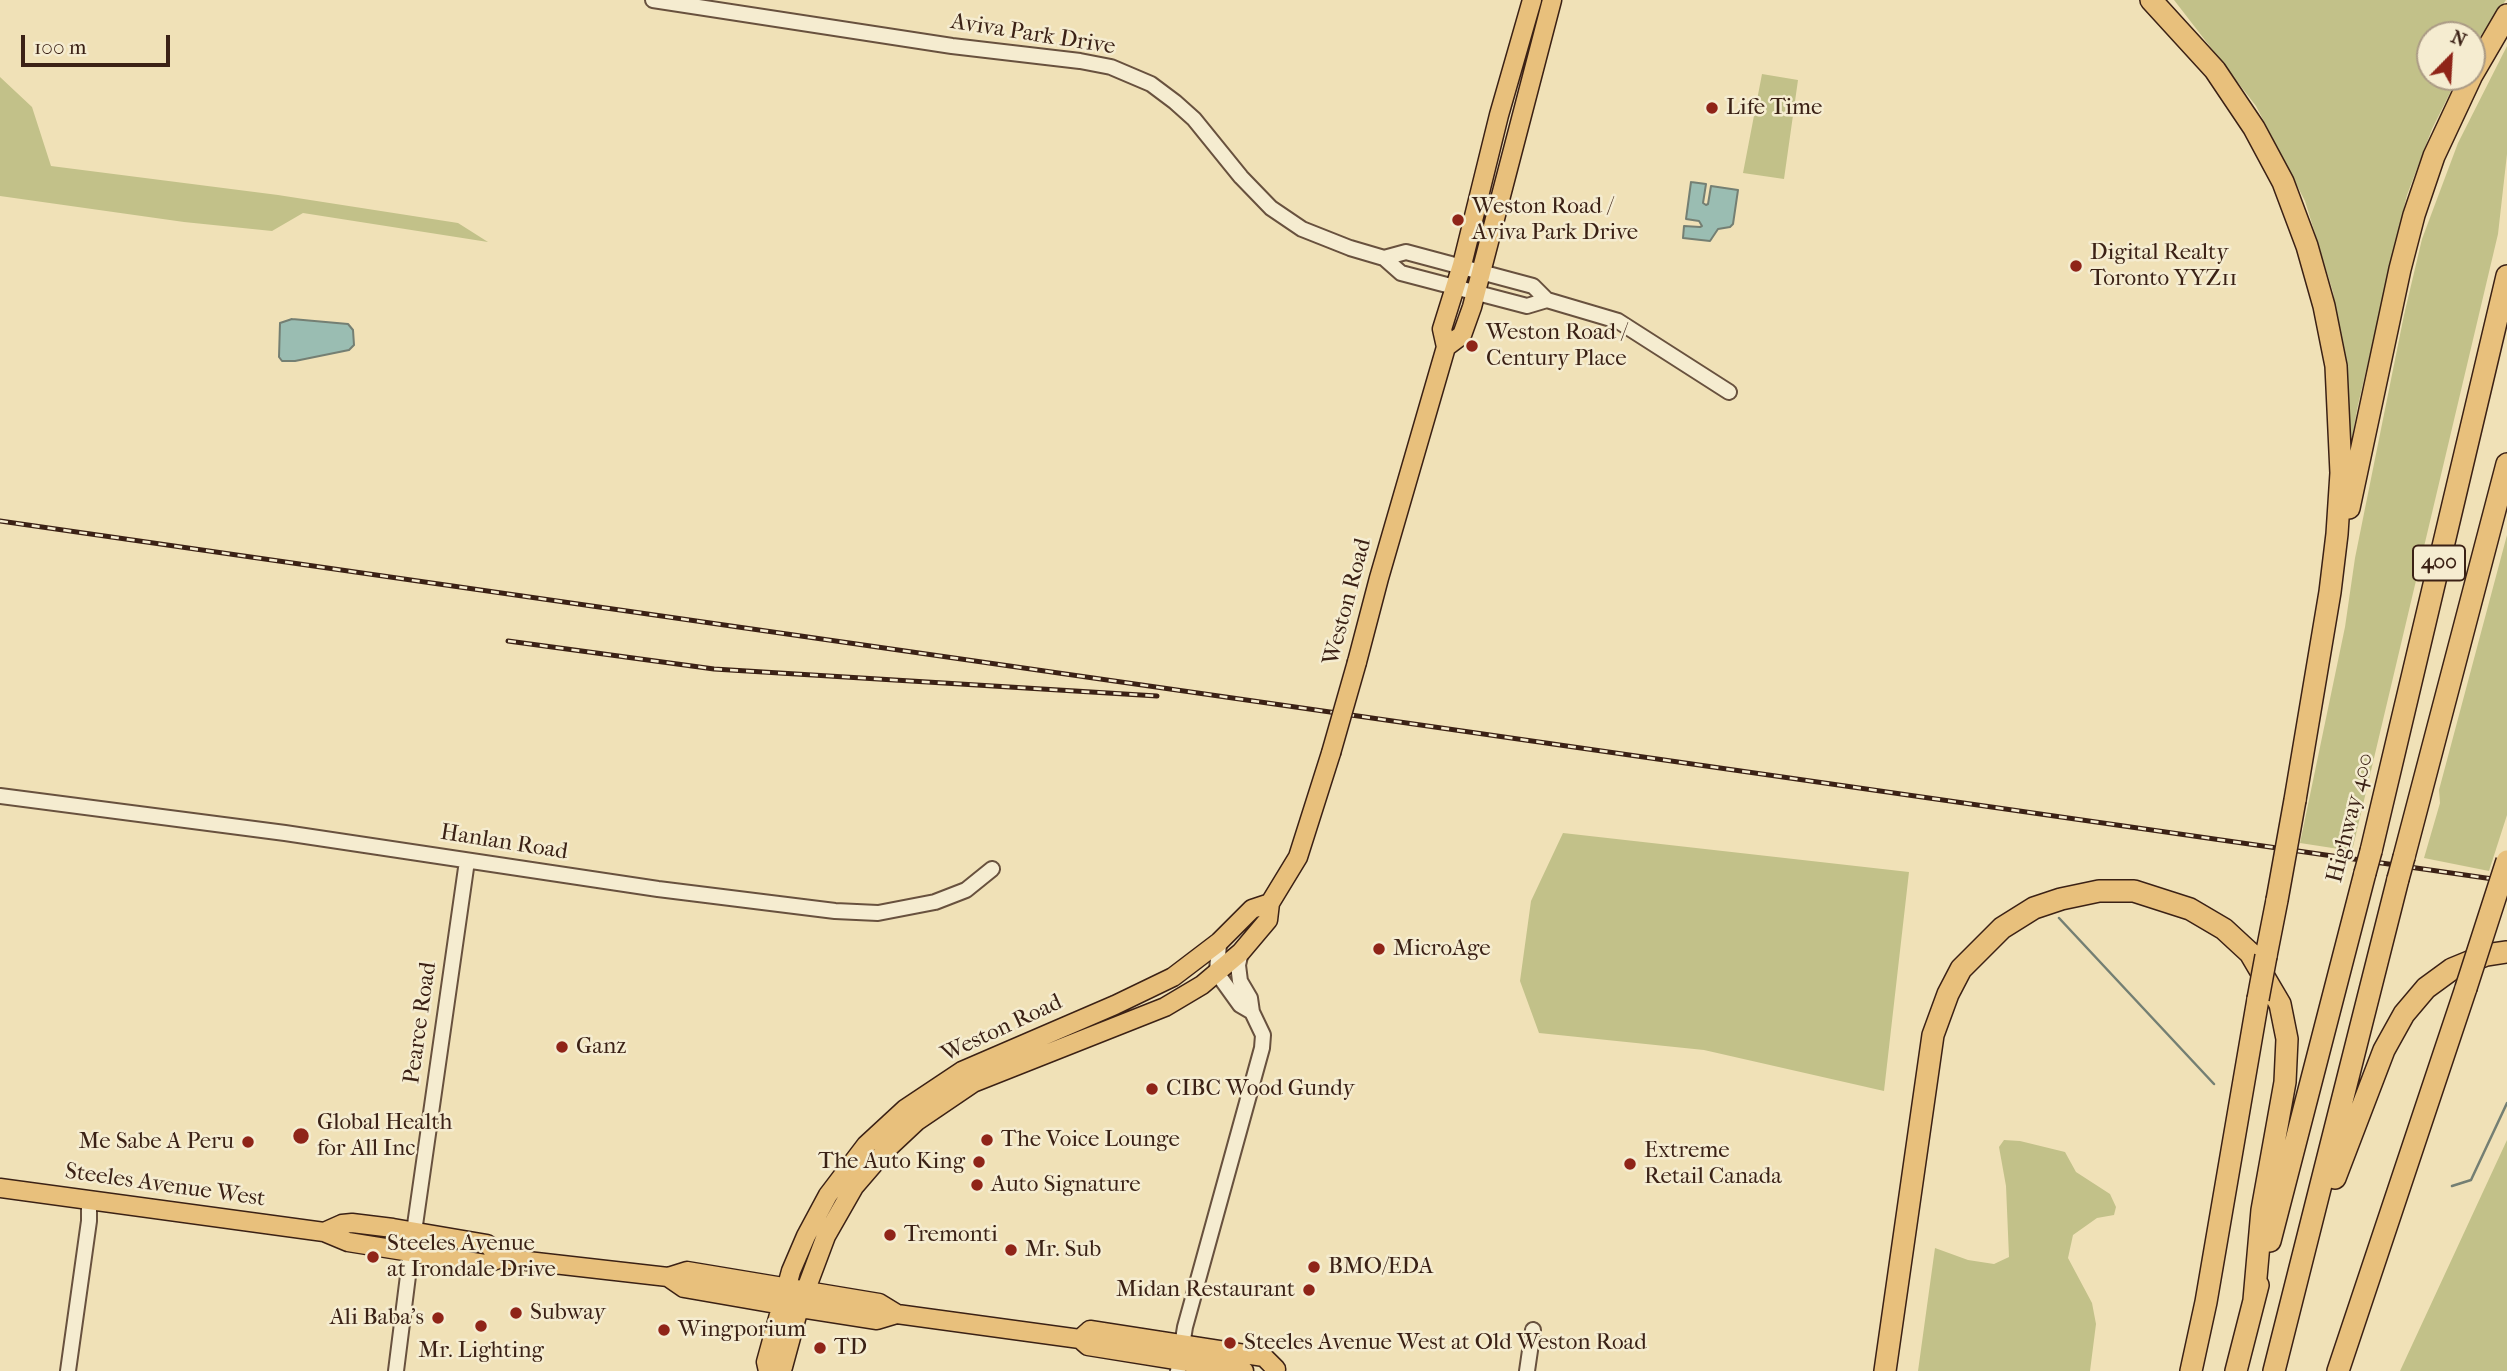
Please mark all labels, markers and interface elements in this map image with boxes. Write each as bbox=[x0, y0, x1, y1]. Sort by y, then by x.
street label: Aviva Park Drive bbox=[949, 8, 1117, 62]
scale bar bbox=[24, 21, 173, 65]
north arrow bbox=[2416, 21, 2486, 91]
text: N bbox=[2448, 26, 2470, 52]
text: 100 m bbox=[34, 35, 87, 59]
place label: Life Time bbox=[1726, 94, 1822, 122]
marker: Life Time bbox=[1704, 100, 1720, 116]
place label: Weston Road / Aviva Park Drive bbox=[1472, 193, 1638, 247]
marker: Weston Road / Aviva Park Drive bbox=[1450, 212, 1466, 228]
place label: Digital Realty Toronto YYZ11 bbox=[2090, 239, 2238, 293]
marker: Digital Realty Toronto YYZ11 bbox=[2068, 258, 2084, 274]
place label: Weston Road / Century Place bbox=[1486, 319, 1627, 373]
marker: Weston Road / Century Place bbox=[1464, 338, 1480, 354]
street label: Weston Road bbox=[1318, 536, 1378, 668]
road number: 400 bbox=[2413, 546, 2465, 580]
street label: Highway 400 bbox=[2322, 750, 2380, 886]
street label: Hanlan Road bbox=[438, 819, 570, 867]
place label: MicroAge bbox=[1393, 935, 1491, 963]
marker: MicroAge bbox=[1371, 941, 1387, 957]
street label: Pearce Road bbox=[399, 960, 443, 1086]
street label: Weston Road bbox=[937, 989, 1067, 1069]
place label: Ganz bbox=[576, 1033, 626, 1061]
marker: Ganz bbox=[554, 1039, 570, 1055]
place label: CIBC Wood Gundy bbox=[1166, 1075, 1355, 1103]
marker: CIBC Wood Gundy bbox=[1144, 1081, 1160, 1097]
place label: Global Health for All Inc bbox=[317, 1109, 452, 1163]
marker: Global Health for All Inc bbox=[291, 1126, 311, 1146]
place label: The Voice Lounge bbox=[1001, 1126, 1180, 1154]
place label: Me Sabe A Peru bbox=[79, 1128, 234, 1156]
marker: The Voice Lounge bbox=[979, 1132, 995, 1148]
marker: Me Sabe A Peru bbox=[240, 1134, 256, 1150]
place label: Extreme Retail Canada bbox=[1644, 1137, 1782, 1191]
place label: The Auto King bbox=[818, 1148, 965, 1176]
marker: The Auto King bbox=[971, 1154, 987, 1170]
marker: Extreme Retail Canada bbox=[1622, 1156, 1638, 1172]
street label: Steeles Avenue West bbox=[63, 1158, 267, 1214]
place label: Auto Signature bbox=[991, 1171, 1141, 1199]
marker: Auto Signature bbox=[969, 1177, 985, 1193]
place label: Tremonti bbox=[904, 1221, 998, 1249]
marker: Tremonti bbox=[882, 1227, 898, 1243]
place label: Steeles Avenue at Irondale Drive bbox=[387, 1230, 556, 1284]
place label: Mr. Sub bbox=[1025, 1236, 1101, 1264]
marker: Mr. Sub bbox=[1003, 1242, 1019, 1258]
marker: Steeles Avenue at Irondale Drive bbox=[365, 1249, 381, 1265]
place label: BMO/EDA bbox=[1328, 1253, 1433, 1281]
marker: BMO/EDA bbox=[1306, 1259, 1322, 1275]
place label: Midan Restaurant bbox=[1116, 1276, 1295, 1304]
marker: Midan Restaurant bbox=[1301, 1282, 1317, 1298]
place label: Subway bbox=[530, 1299, 606, 1327]
place label: Ali Baba's bbox=[330, 1304, 424, 1332]
marker: Subway bbox=[508, 1305, 524, 1321]
marker: Ali Baba's bbox=[430, 1310, 446, 1326]
place label: Wingporium bbox=[678, 1316, 806, 1344]
marker: Mr. Lighting bbox=[473, 1318, 489, 1334]
marker: Wingporium bbox=[656, 1322, 672, 1338]
place label: Steeles Avenue West at Old Weston Road bbox=[1244, 1329, 1647, 1357]
place label: TD bbox=[834, 1334, 867, 1362]
marker: Steeles Avenue West at Old Weston Road bbox=[1222, 1335, 1238, 1351]
place label: Mr. Lighting bbox=[418, 1337, 544, 1365]
marker: TD bbox=[812, 1340, 828, 1356]

